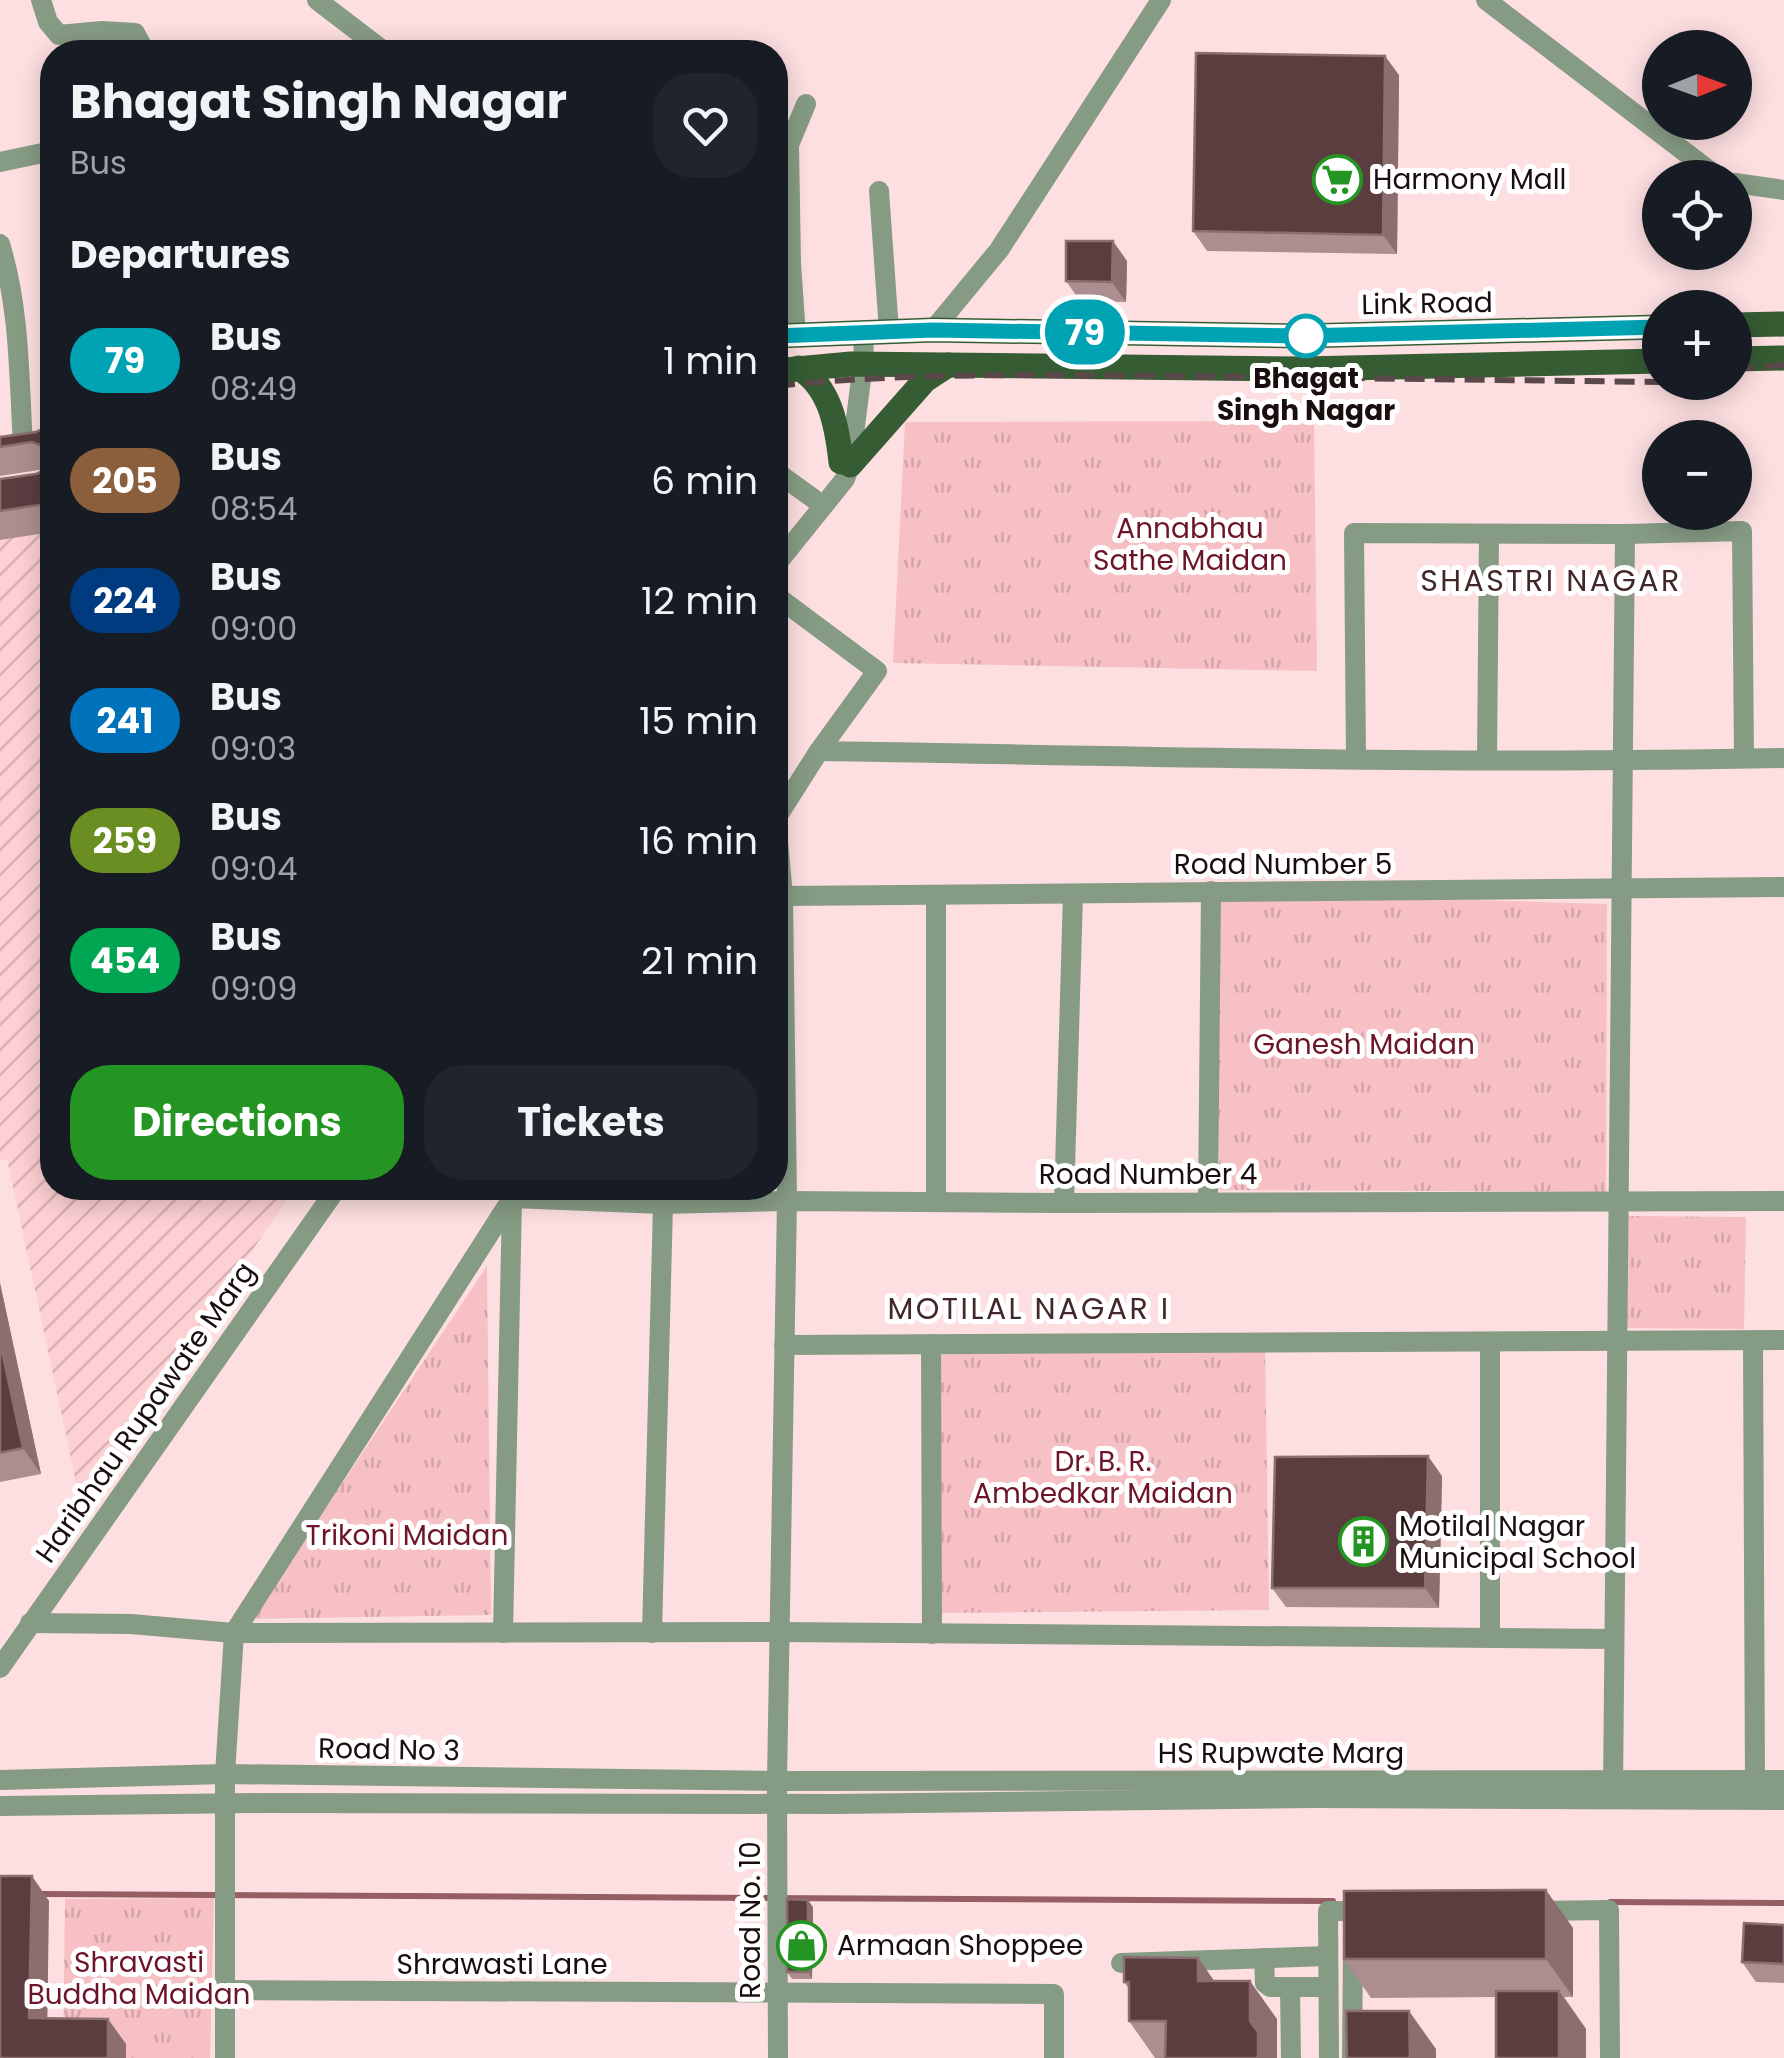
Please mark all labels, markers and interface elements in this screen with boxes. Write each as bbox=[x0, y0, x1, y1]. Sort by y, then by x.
north arrow bbox=[1642, 30, 1752, 140]
map controls bbox=[1642, 30, 1752, 530]
text: Bhagat Singh Nagar bbox=[70, 68, 567, 135]
button: heart bbox=[653, 73, 758, 178]
text: Bus bbox=[70, 140, 127, 185]
supermarket icon: Harmony Mall bbox=[1312, 153, 1364, 205]
place label: Harmony Mall bbox=[1373, 160, 1566, 199]
button: locate bbox=[1642, 160, 1752, 270]
text: Departures bbox=[70, 228, 291, 281]
street label: Link Road bbox=[1361, 283, 1493, 324]
button: + bbox=[1642, 290, 1752, 400]
line badge: 79 bbox=[1040, 300, 1130, 364]
text: 79 bbox=[1065, 308, 1105, 357]
text: Bus bbox=[210, 310, 282, 363]
marker: Bhagat Singh Nagar bbox=[1285, 315, 1327, 357]
text: 1 min bbox=[663, 334, 758, 387]
text: 79 bbox=[105, 336, 145, 385]
place label: Bhagat Singh Nagar bbox=[1217, 359, 1395, 430]
text: 08:49 bbox=[210, 366, 297, 411]
button: − bbox=[1642, 420, 1752, 530]
text: Bus bbox=[210, 430, 282, 483]
text: 6 min bbox=[651, 454, 758, 507]
text: 205 bbox=[92, 456, 158, 505]
text: 08:54 bbox=[210, 486, 297, 531]
park label: Annabhau Sathe Maidan bbox=[1093, 509, 1287, 580]
text: Bus bbox=[210, 550, 282, 603]
district label: SHASTRI NAGAR bbox=[1420, 559, 1682, 602]
text: 12 min bbox=[641, 574, 758, 627]
text: 224 bbox=[93, 576, 157, 625]
text: 09:00 bbox=[210, 606, 297, 651]
text: Bus bbox=[210, 670, 282, 723]
text: 15 min bbox=[639, 694, 758, 747]
text: 241 bbox=[97, 696, 153, 745]
text: 09:03 bbox=[210, 726, 296, 771]
text: Bus bbox=[210, 790, 282, 843]
text: 16 min bbox=[639, 814, 758, 867]
text: 259 bbox=[93, 816, 157, 865]
street label: Road Number 5 bbox=[1174, 845, 1392, 884]
text: 09:04 bbox=[210, 846, 297, 891]
text: Bus bbox=[210, 910, 282, 963]
text: 21 min bbox=[641, 934, 758, 987]
text: 454 bbox=[90, 936, 160, 985]
text: 09:09 bbox=[210, 966, 297, 1011]
park label: Ganesh Maidan bbox=[1253, 1025, 1475, 1064]
button: Directions bbox=[70, 1065, 404, 1180]
button: Tickets bbox=[424, 1065, 758, 1180]
street label: Road Number 4 bbox=[1039, 1155, 1257, 1194]
street label: Haribhau Rupawate Marg bbox=[26, 1254, 264, 1570]
district label: MOTILAL NAGAR I bbox=[887, 1287, 1171, 1330]
park label: Dr. B. R. Ambedkar Maidan bbox=[973, 1442, 1233, 1513]
place label: Motilal Nagar Municipal School bbox=[1399, 1507, 1636, 1578]
park label: Trikoni Maidan bbox=[306, 1516, 508, 1555]
building icon: Motilal Nagar Municipal School bbox=[1338, 1516, 1390, 1568]
street label: Road No 3 bbox=[318, 1729, 460, 1770]
street label: HS Rupwate Marg bbox=[1158, 1734, 1404, 1773]
street label: Road No. 10 bbox=[731, 1841, 770, 1999]
shop icon: Armaan Shoppee bbox=[776, 1919, 828, 1971]
place label: Armaan Shoppee bbox=[837, 1926, 1083, 1965]
park label: Shravasti Buddha Maidan bbox=[28, 1943, 250, 2014]
street label: Shrawasti Lane bbox=[396, 1945, 608, 1984]

